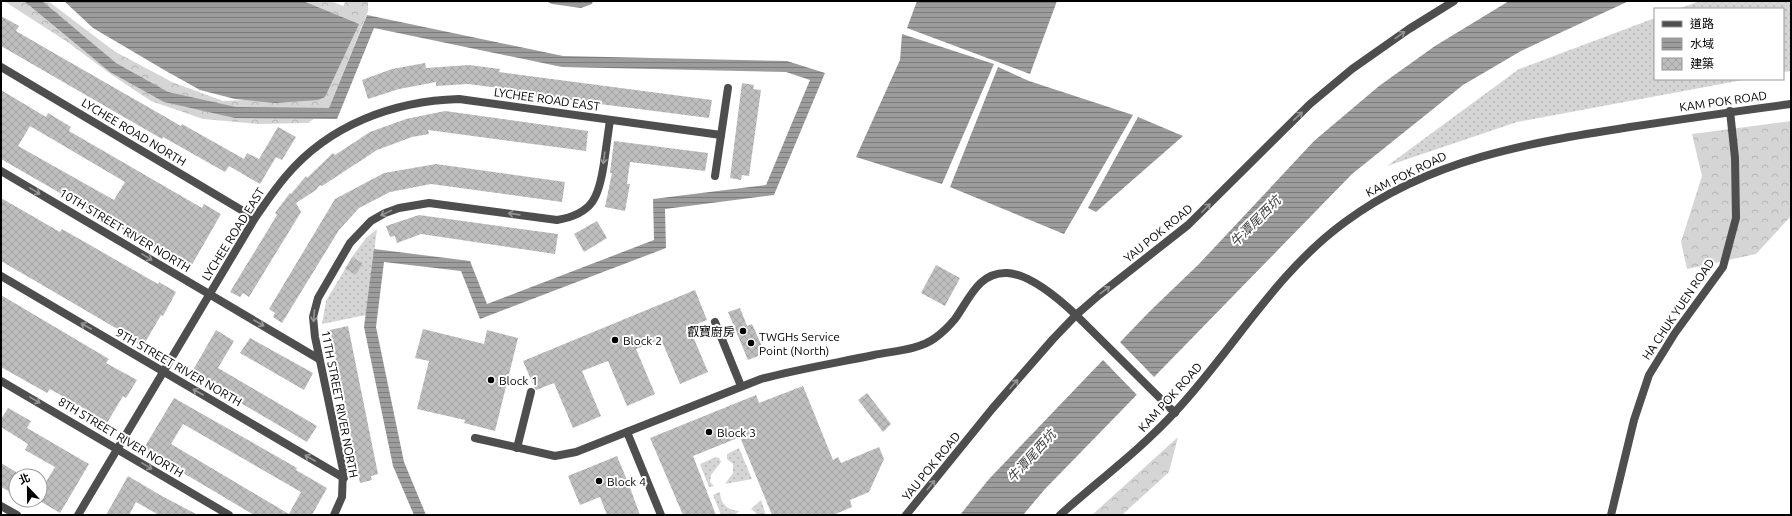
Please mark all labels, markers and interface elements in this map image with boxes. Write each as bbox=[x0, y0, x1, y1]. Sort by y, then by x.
legend bbox=[1654, 8, 1784, 80]
text: 道路 bbox=[1690, 17, 1714, 30]
one-way arrow bbox=[1394, 31, 1405, 39]
text: 水域 bbox=[1690, 37, 1714, 50]
text: 建築 bbox=[1690, 57, 1714, 70]
street label: LYCHEE ROAD EAST bbox=[493, 85, 601, 113]
street label: KAM POK ROAD bbox=[1678, 88, 1768, 114]
street label: LYCHEE ROAD NORTH bbox=[79, 96, 189, 168]
one-way arrow bbox=[1293, 111, 1303, 120]
street label: KAM POK ROAD bbox=[1364, 149, 1448, 199]
one-way arrow bbox=[600, 151, 608, 164]
street label: LYCHEE ROAD EAST bbox=[199, 185, 267, 283]
street label: 10TH STREET RIVER NORTH bbox=[57, 186, 193, 274]
one-way arrow bbox=[29, 187, 40, 195]
water label: 牛潭尾西坑 bbox=[1227, 192, 1284, 249]
street label: YAU POK ROAD bbox=[1121, 201, 1195, 265]
one-way arrow bbox=[1201, 203, 1211, 213]
one-way arrow bbox=[381, 210, 393, 217]
one-way arrow bbox=[508, 210, 521, 218]
one-way arrow bbox=[141, 253, 152, 261]
street label: HA CHUK YUEN ROAD bbox=[1639, 256, 1717, 362]
one-way arrow bbox=[1100, 286, 1111, 294]
one-way arrow bbox=[310, 309, 317, 322]
one-way arrow bbox=[253, 319, 264, 327]
one-way arrow bbox=[80, 322, 92, 330]
place label: 叡寶廚房 bbox=[687, 325, 735, 338]
street label: 9TH STREET RIVER NORTH bbox=[114, 326, 244, 408]
marker: 叡寶廚房 bbox=[738, 326, 748, 336]
street label: 11TH STREET RIVER NORTH bbox=[319, 329, 361, 479]
place label: TWGHs Service Point (North) bbox=[759, 330, 840, 358]
place label: Block 2 bbox=[623, 334, 662, 347]
marker: Block 2 bbox=[610, 335, 620, 345]
marker: TWGHs Service Point (North) bbox=[746, 338, 756, 348]
street label: KAM POK ROAD bbox=[1136, 360, 1204, 434]
place label: Block 1 bbox=[499, 374, 538, 387]
marker: Block 1 bbox=[486, 375, 496, 385]
one-way arrow bbox=[1009, 379, 1018, 390]
one-way arrow bbox=[192, 388, 204, 396]
street label: 8TH STREET RIVER NORTH bbox=[56, 394, 186, 480]
one-way arrow bbox=[29, 397, 41, 405]
place label: Block 3 bbox=[717, 426, 756, 439]
water label: 牛潭尾西坑 bbox=[1004, 426, 1059, 485]
marker: Block 3 bbox=[704, 427, 714, 437]
street label: YAU POK ROAD bbox=[899, 429, 963, 503]
one-way arrow bbox=[304, 453, 316, 461]
one-way arrow bbox=[141, 463, 153, 471]
north arrow bbox=[8, 468, 48, 508]
text: 北 bbox=[17, 471, 32, 486]
place label: Block 4 bbox=[607, 475, 646, 488]
marker: Block 4 bbox=[594, 476, 604, 486]
one-way arrow bbox=[926, 479, 935, 490]

